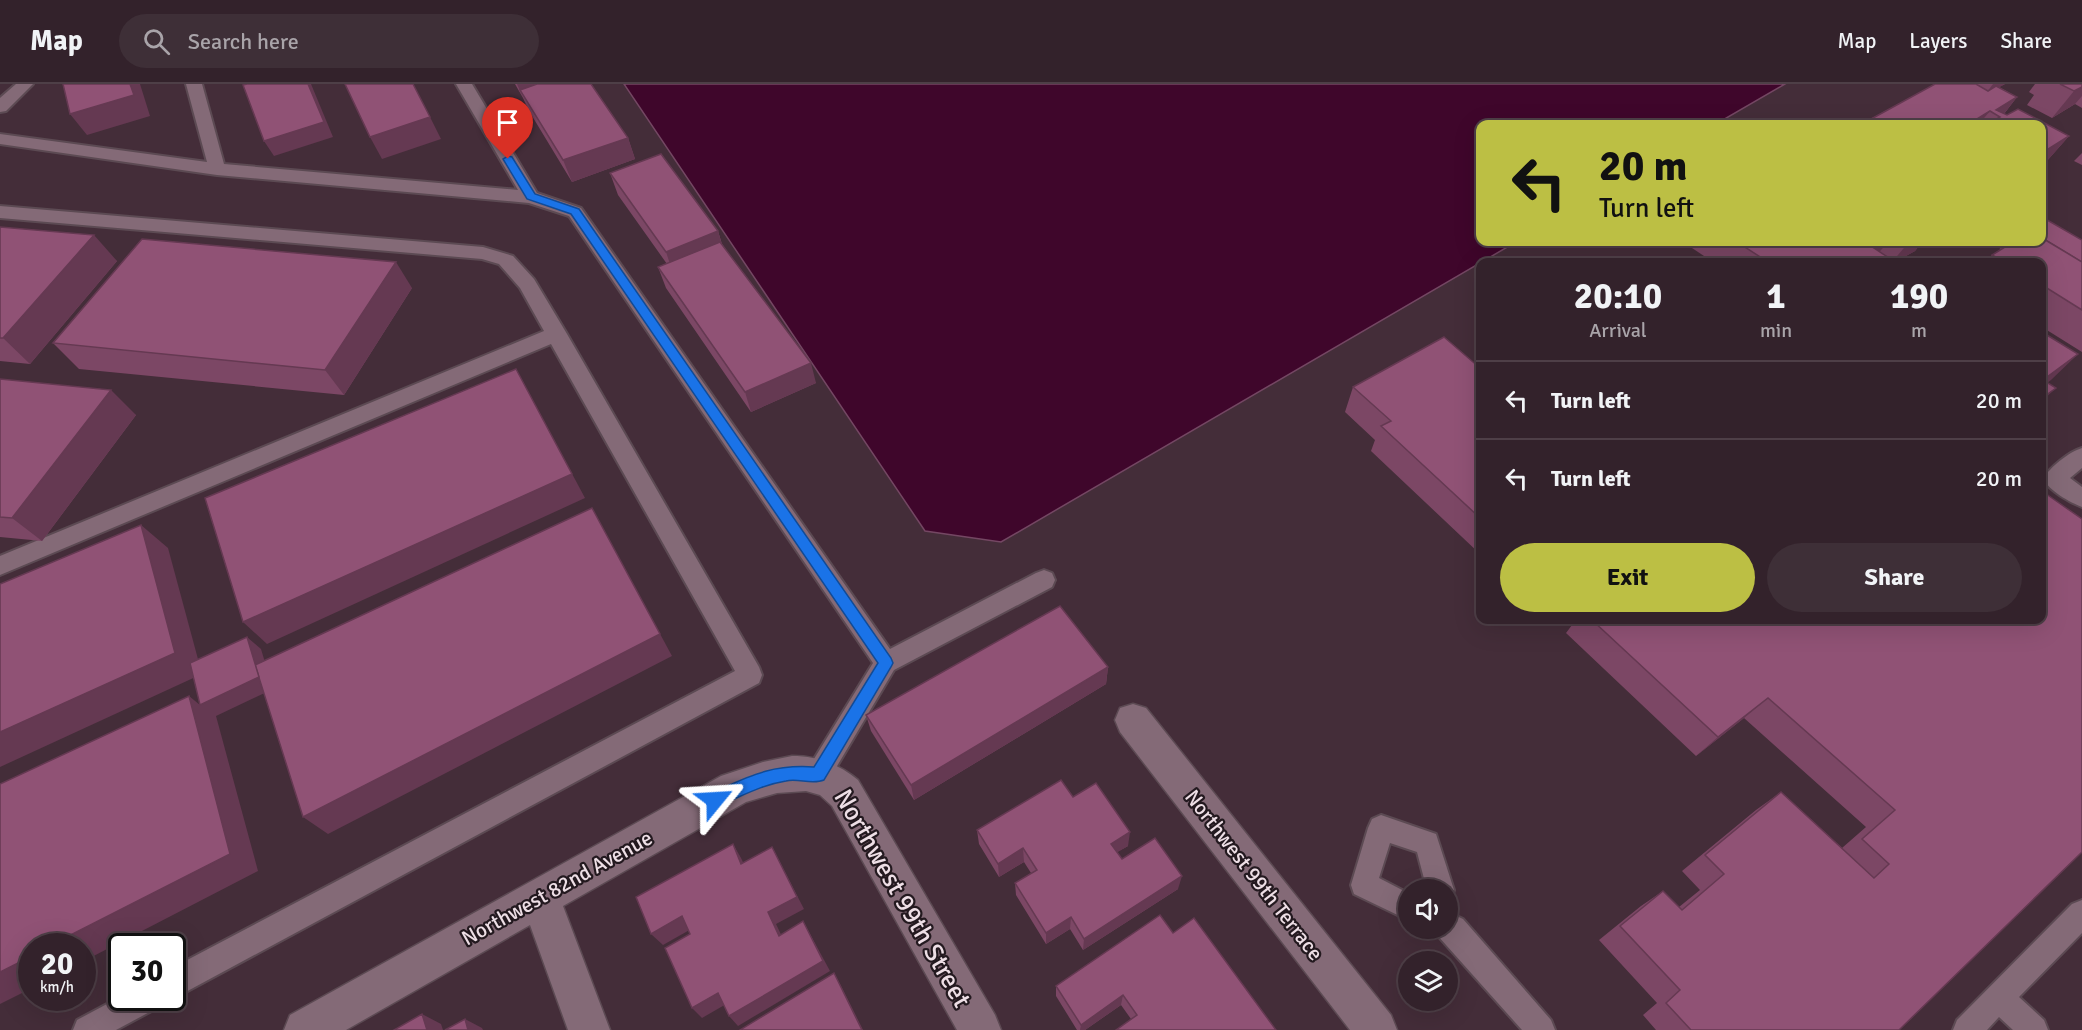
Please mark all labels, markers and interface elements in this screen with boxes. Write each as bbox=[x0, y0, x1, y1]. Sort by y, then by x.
search box bbox=[119, 14, 539, 68]
text: Map bbox=[30, 24, 83, 58]
icon: search bbox=[140, 25, 173, 58]
text: Search here bbox=[188, 28, 299, 55]
text: Map bbox=[1838, 28, 1876, 54]
text: Layers bbox=[1909, 28, 1967, 54]
text: Share bbox=[2000, 28, 2052, 54]
pin bbox=[482, 97, 533, 159]
icon: arrive bbox=[491, 106, 524, 139]
text: 20 m bbox=[1599, 141, 1688, 192]
icon: left bbox=[1500, 144, 1578, 222]
text: Turn left bbox=[1599, 192, 1694, 225]
text: 20:10 bbox=[1574, 274, 1662, 319]
text: 1 bbox=[1766, 274, 1786, 319]
text: 190 bbox=[1890, 274, 1948, 319]
text: Arrival bbox=[1589, 318, 1647, 343]
text: min bbox=[1760, 318, 1792, 343]
text: m bbox=[1911, 318, 1927, 343]
icon: left bbox=[1500, 384, 1533, 417]
text: Turn left bbox=[1551, 387, 1631, 414]
text: 20 m bbox=[1976, 387, 2022, 414]
icon: left bbox=[1500, 462, 1533, 495]
text: Turn left bbox=[1551, 465, 1631, 492]
text: 20 m bbox=[1976, 465, 2022, 492]
button: Exit bbox=[1500, 543, 1755, 612]
button: Share bbox=[1767, 543, 2022, 612]
position arrow bbox=[683, 768, 747, 832]
street label: Northwest 99th Street bbox=[827, 784, 978, 1013]
street label: Northwest 99th Terrace bbox=[1179, 784, 1329, 966]
street label: Northwest 82nd Avenue bbox=[457, 825, 657, 951]
map controls bbox=[1398, 879, 1458, 1011]
button: sound bbox=[1398, 879, 1458, 939]
speed limit sign: 30 bbox=[108, 933, 186, 1011]
text: 20 bbox=[41, 946, 73, 983]
button: layers bbox=[1398, 951, 1458, 1011]
text: km/h bbox=[40, 978, 74, 996]

